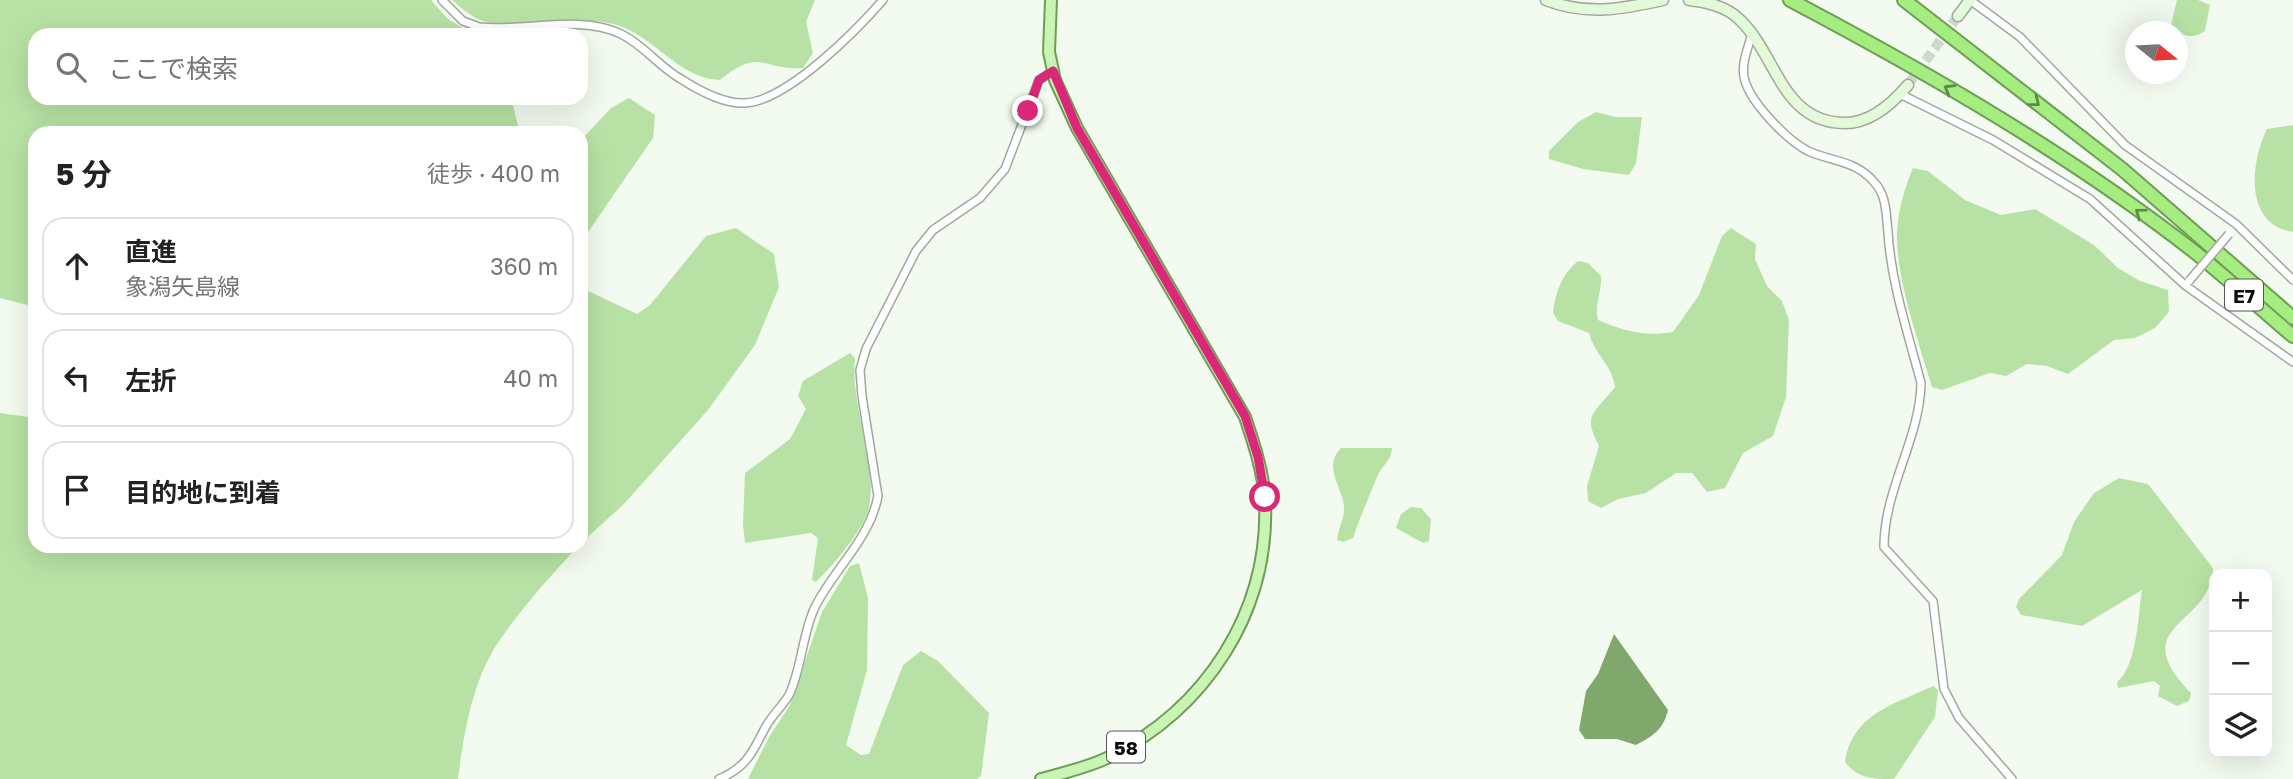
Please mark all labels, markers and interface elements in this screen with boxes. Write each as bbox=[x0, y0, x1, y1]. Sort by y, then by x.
north arrow bbox=[2125, 21, 2188, 84]
search box bbox=[28, 28, 588, 105]
icon: search bbox=[52, 48, 90, 86]
text: ここで検索 bbox=[108, 53, 238, 84]
one-way arrow bbox=[1944, 85, 1957, 98]
one-way arrow bbox=[2028, 93, 2040, 106]
route end bbox=[1012, 95, 1043, 126]
text: 5 分 bbox=[56, 156, 112, 192]
text: 徒歩 · 400 m bbox=[427, 159, 560, 187]
one-way arrow bbox=[2135, 209, 2148, 221]
text: 直進 bbox=[125, 236, 177, 267]
icon: ahead bbox=[58, 247, 96, 285]
text: 360 m bbox=[490, 252, 558, 280]
text: 象潟矢島線 bbox=[125, 272, 240, 300]
road number: E7 bbox=[2225, 280, 2263, 310]
icon: left bbox=[58, 359, 96, 397]
text: 40 m bbox=[504, 364, 558, 392]
text: 左折 bbox=[125, 365, 177, 396]
icon: arrive bbox=[58, 471, 96, 509]
text: 目的地に到着 bbox=[125, 477, 281, 508]
route start bbox=[1249, 481, 1280, 512]
map controls bbox=[2209, 569, 2272, 758]
button: + bbox=[2209, 569, 2272, 632]
button: − bbox=[2209, 632, 2272, 695]
button: layers bbox=[2209, 695, 2272, 758]
road number: 58 bbox=[1107, 732, 1145, 762]

